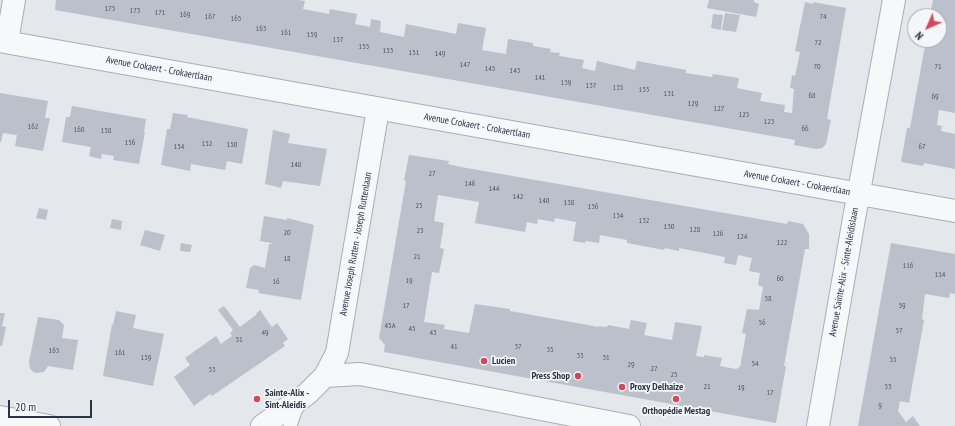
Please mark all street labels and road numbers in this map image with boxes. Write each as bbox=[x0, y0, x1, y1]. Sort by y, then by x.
street label: Avenue Crokaert - Crokaertlaan bbox=[105, 54, 213, 84]
street label: Avenue Crokaert - Crokaertlaan bbox=[423, 111, 531, 141]
street label: Avenue Crokaert - Crokaertlaan bbox=[743, 168, 851, 198]
street label: Avenue Joseph Rutten - Joseph Ruttenlaan bbox=[337, 171, 375, 317]
street label: Avenue Sainte-Alix - Sinte-Aleidislaan bbox=[827, 207, 861, 337]

